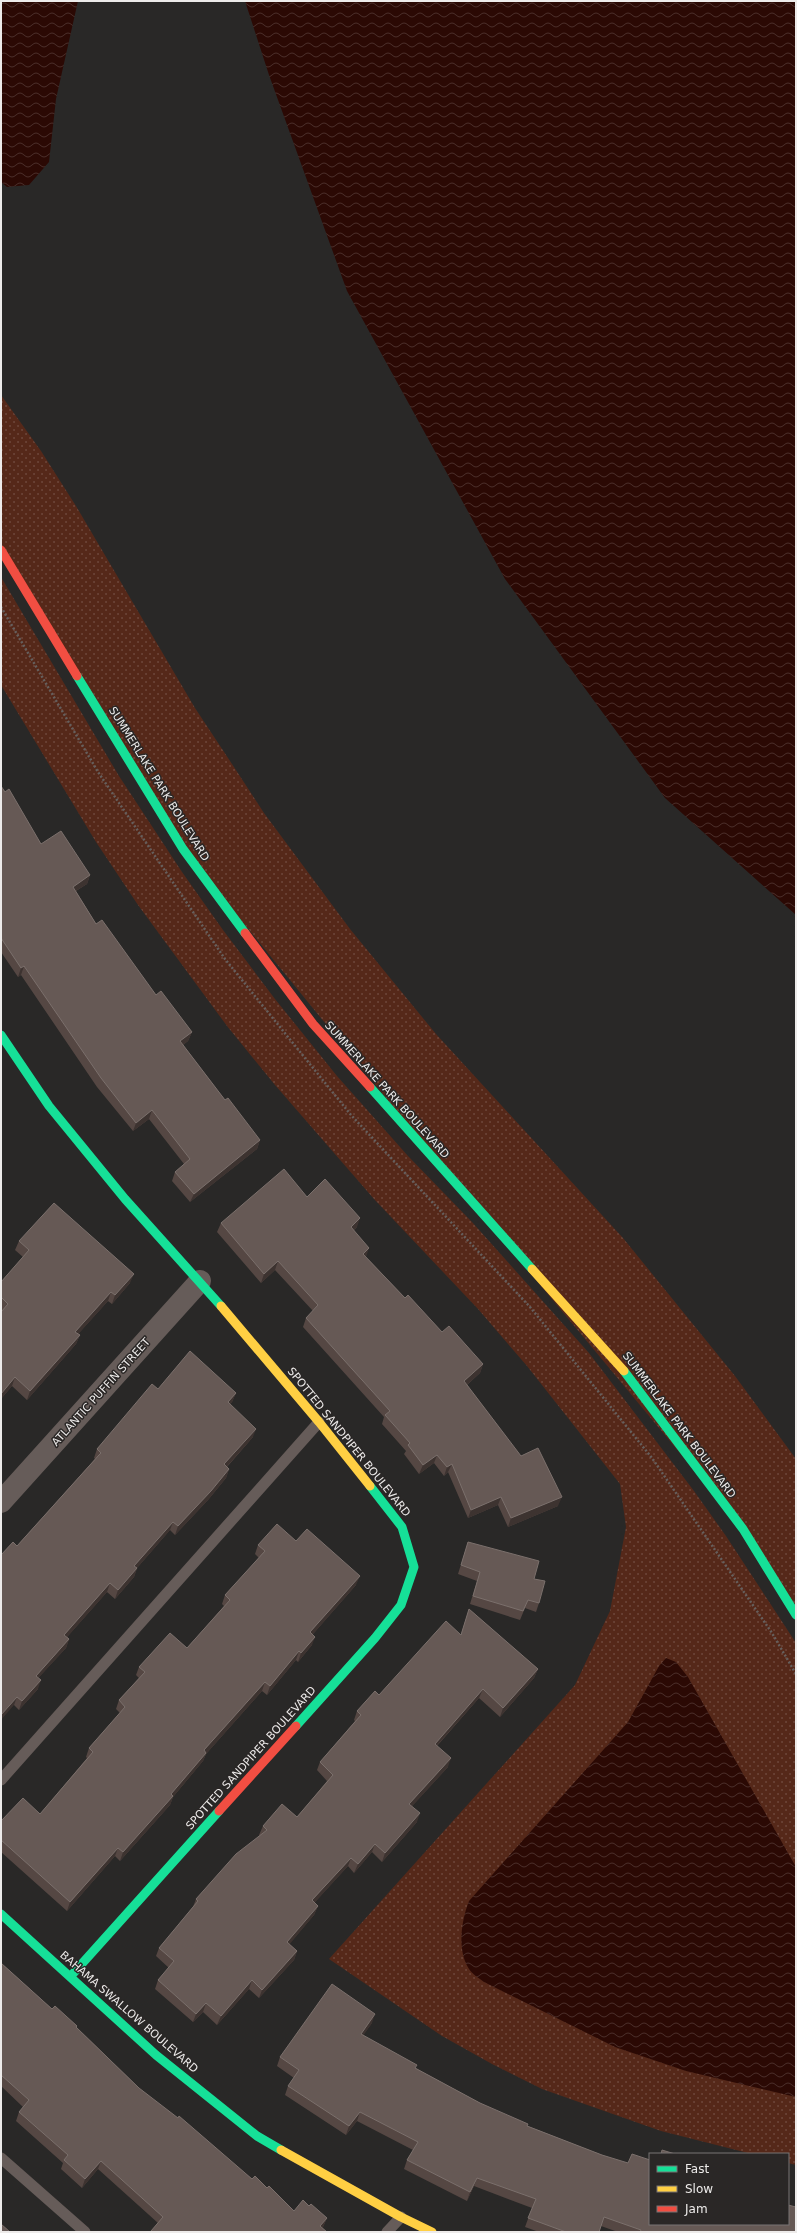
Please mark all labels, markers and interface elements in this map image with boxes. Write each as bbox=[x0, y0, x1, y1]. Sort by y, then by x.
street label: SUMMERLAKE PARK BOULEVARD bbox=[106, 704, 212, 864]
street label: SUMMERLAKE PARK BOULEVARD bbox=[322, 1019, 452, 1161]
street label: ATLANTIC PUFFIN STREET bbox=[49, 1335, 153, 1449]
street label: SUMMERLAKE PARK BOULEVARD bbox=[620, 1349, 738, 1501]
street label: SPOTTED SANDPIPER BOULEVARD bbox=[285, 1365, 413, 1519]
street label: SPOTTED SANDPIPER BOULEVARD bbox=[183, 1684, 319, 1832]
street label: BAHAMA SWALLOW BOULEVARD bbox=[57, 1948, 201, 2076]
legend bbox=[649, 2153, 789, 2225]
text: Fast bbox=[685, 2162, 709, 2176]
text: Slow bbox=[685, 2182, 713, 2196]
text: Jam bbox=[684, 2202, 708, 2216]

